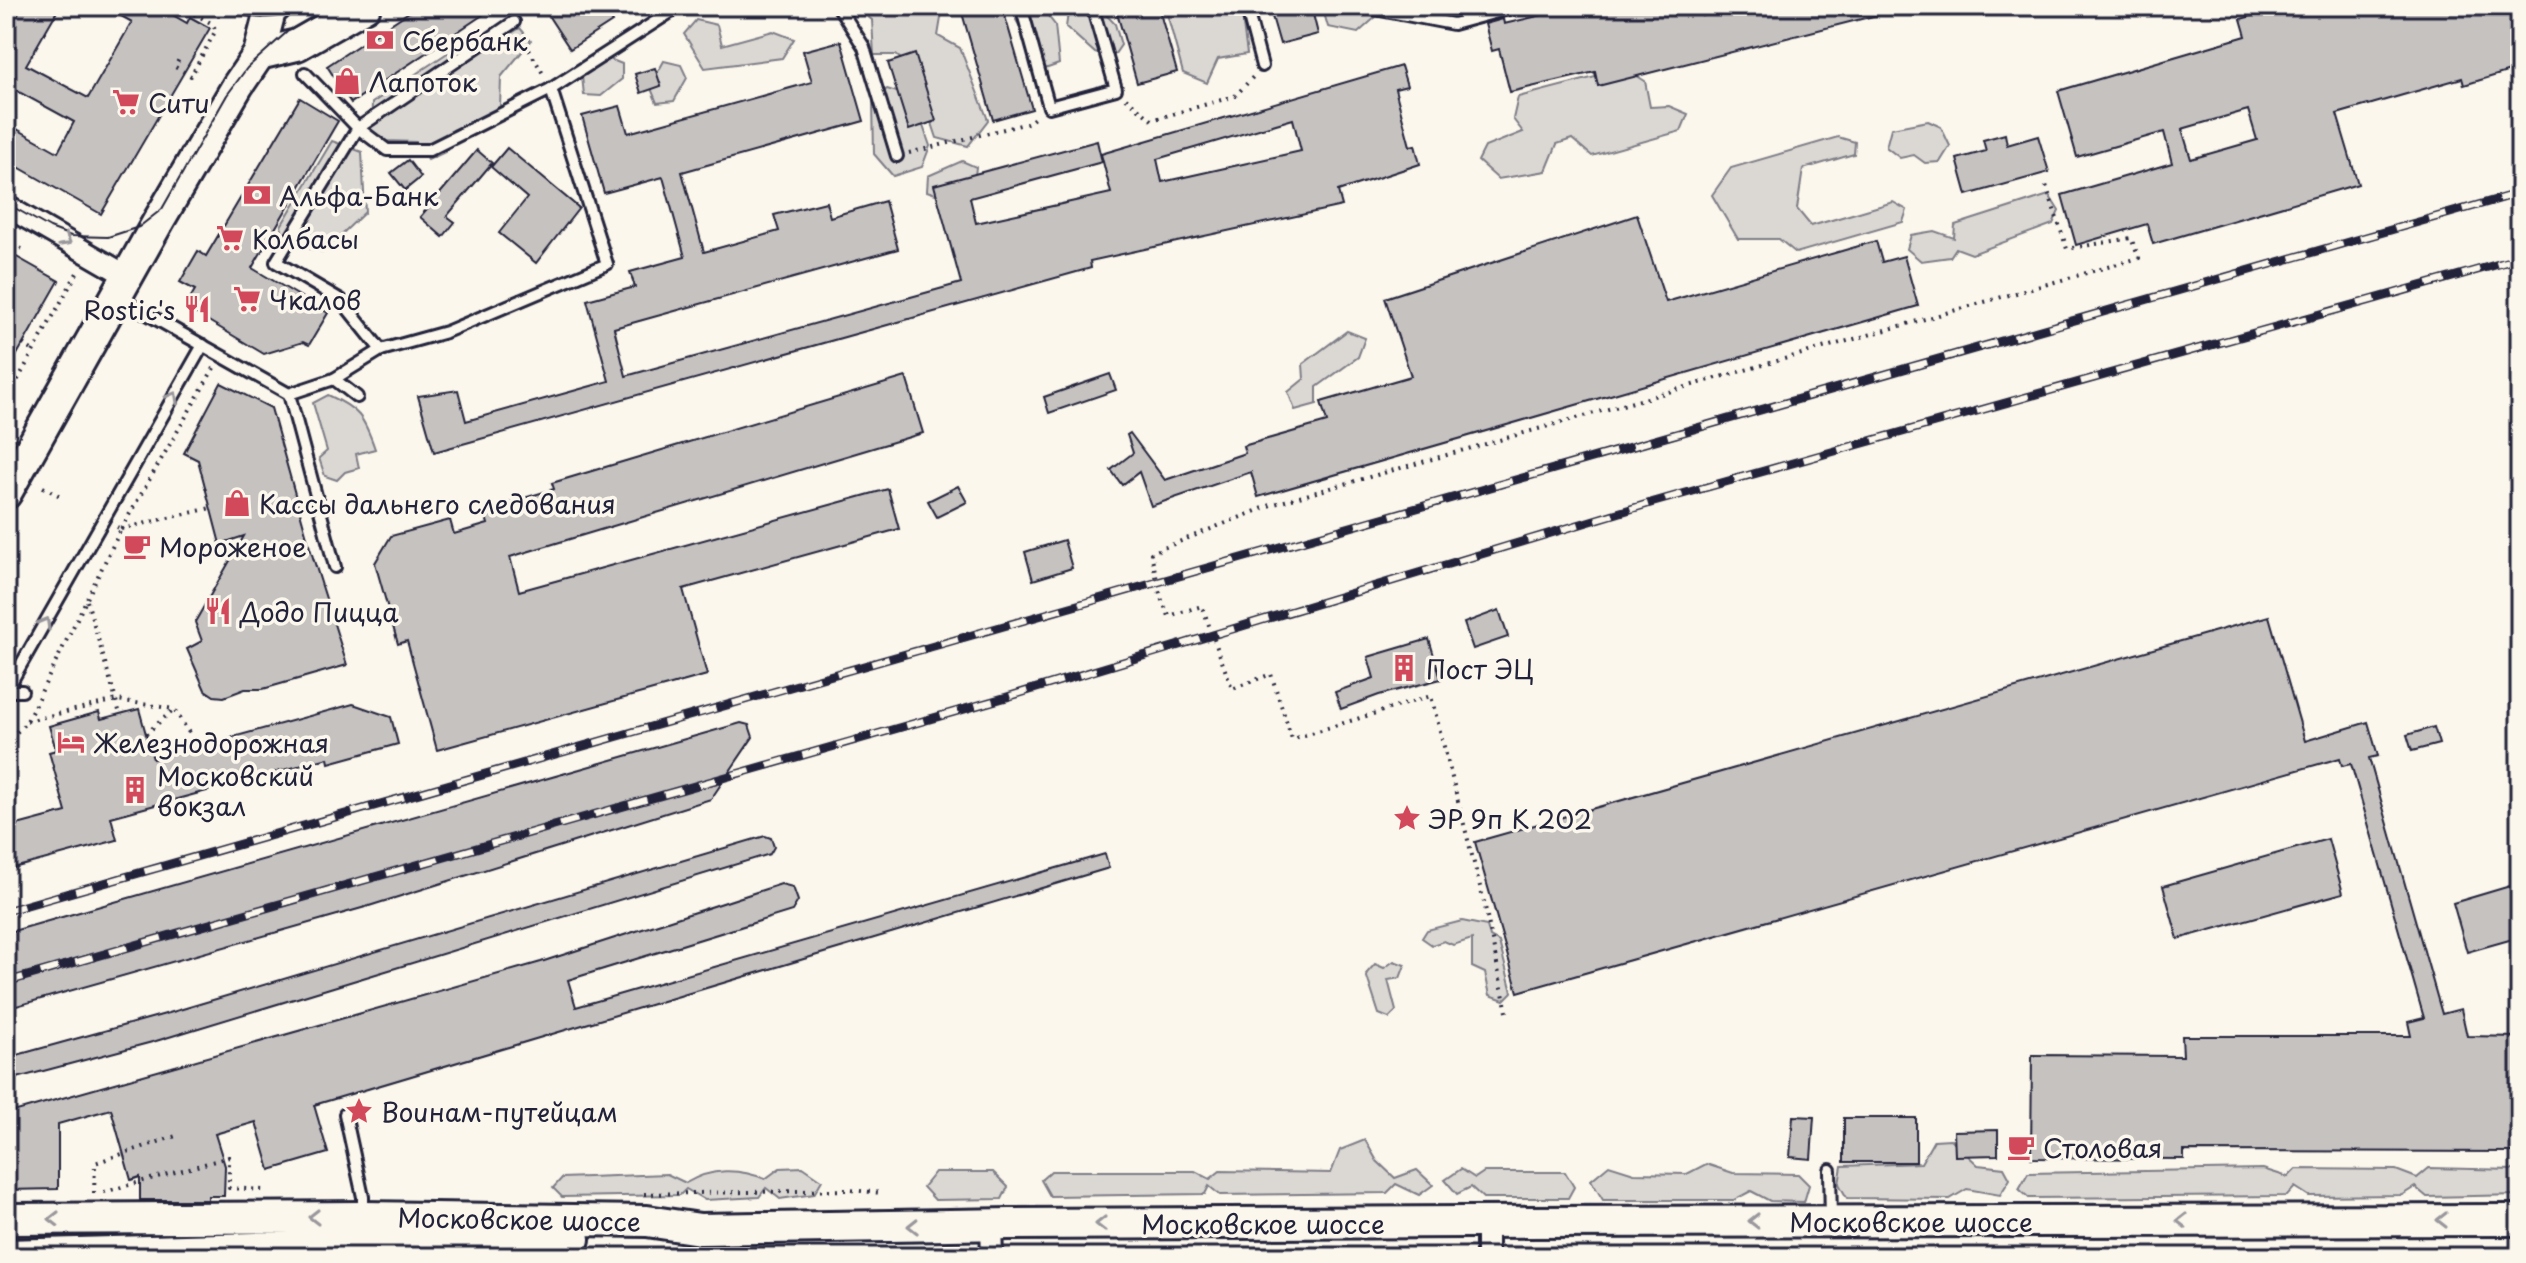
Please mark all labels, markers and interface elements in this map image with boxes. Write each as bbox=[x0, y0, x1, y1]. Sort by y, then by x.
place label: Сбербанк bbox=[402, 21, 528, 60]
bank icon: Сбербанк bbox=[365, 25, 395, 55]
place label: Лапоток bbox=[369, 62, 478, 101]
shop icon: Лапоток bbox=[332, 66, 362, 96]
place label: Сити bbox=[148, 83, 210, 122]
supermarket icon: Сити bbox=[111, 87, 141, 117]
place label: Альфа-Банк bbox=[279, 176, 439, 215]
bank icon: Альфа-Банк bbox=[242, 180, 272, 210]
place label: Колбасы bbox=[252, 219, 359, 258]
supermarket icon: Колбасы bbox=[215, 223, 245, 253]
one-way arrow bbox=[57, 231, 72, 247]
place label: Чкалов bbox=[269, 280, 361, 319]
supermarket icon: Чкалов bbox=[232, 284, 262, 314]
place label: Rostic's bbox=[84, 290, 175, 329]
restaurant icon: Rostic's bbox=[182, 294, 212, 324]
one-way arrow bbox=[164, 391, 179, 405]
place label: Кассы дальнего следования bbox=[259, 484, 616, 523]
shop icon: Кассы дальнего следования bbox=[222, 488, 252, 518]
place label: Мороженое bbox=[159, 527, 307, 566]
cafe icon: Мороженое bbox=[122, 531, 152, 561]
place label: Додо Пицца bbox=[239, 592, 399, 631]
restaurant icon: Додо Пицца bbox=[203, 596, 233, 626]
one-way arrow bbox=[35, 617, 51, 632]
place label: Пост ЭЦ bbox=[1426, 649, 1534, 688]
building icon: Пост ЭЦ bbox=[1389, 653, 1419, 683]
place label: Железнодорожная bbox=[93, 723, 329, 762]
hotel icon: Железнодорожная bbox=[56, 727, 86, 757]
place label: Московский вокзал bbox=[157, 756, 314, 825]
building icon: Московский вокзал bbox=[120, 775, 150, 805]
place label: ЭР 9п К 202 bbox=[1428, 799, 1592, 838]
place icon: ЭР 9п К 202 bbox=[1392, 803, 1422, 833]
place label: Воинам-путейцам bbox=[381, 1092, 618, 1131]
place icon: Воинам-путейцам bbox=[344, 1096, 374, 1126]
place label: Столовая bbox=[2043, 1128, 2162, 1167]
cafe icon: Столовая bbox=[2006, 1132, 2036, 1162]
street label: Московское шоссе bbox=[397, 1197, 641, 1241]
street label: Московское шоссе bbox=[1789, 1202, 2033, 1241]
street label: Московское шоссе bbox=[1141, 1204, 1385, 1243]
one-way arrow bbox=[307, 1208, 320, 1226]
one-way arrow bbox=[47, 1210, 60, 1228]
one-way arrow bbox=[2435, 1211, 2448, 1229]
one-way arrow bbox=[1747, 1212, 1760, 1230]
one-way arrow bbox=[2175, 1212, 2188, 1230]
one-way arrow bbox=[1094, 1215, 1107, 1233]
one-way arrow bbox=[906, 1217, 919, 1234]

